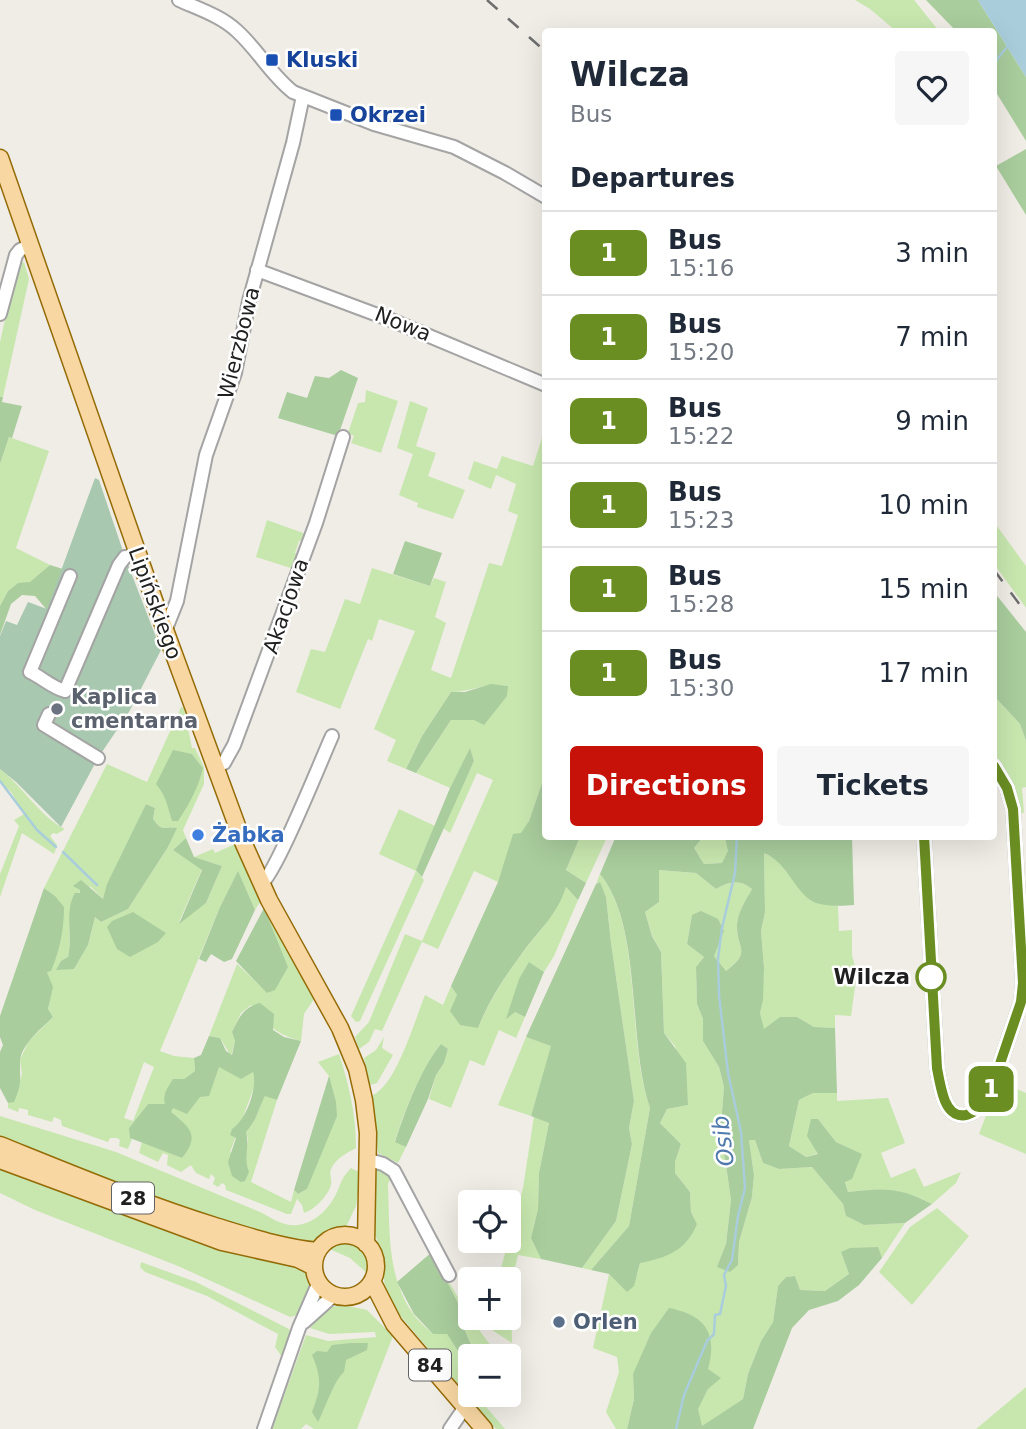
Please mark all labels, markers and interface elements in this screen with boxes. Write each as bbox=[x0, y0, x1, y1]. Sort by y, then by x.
place label: Kluski bbox=[286, 48, 358, 72]
button: heart bbox=[895, 51, 969, 125]
marker: Kluski bbox=[264, 52, 280, 68]
text: Wilcza bbox=[570, 55, 690, 94]
text: Bus bbox=[570, 101, 612, 127]
place label: Okrzei bbox=[350, 103, 426, 127]
marker: Okrzei bbox=[328, 107, 344, 123]
text: Departures bbox=[570, 163, 735, 193]
text: Bus bbox=[668, 225, 722, 255]
text: 3 min bbox=[895, 238, 969, 268]
text: 1 bbox=[600, 239, 617, 267]
text: 15:16 bbox=[668, 255, 734, 281]
street label: Wierzbowa bbox=[213, 284, 265, 402]
street label: Nowa bbox=[371, 302, 435, 346]
text: Bus bbox=[668, 309, 722, 339]
text: 7 min bbox=[895, 322, 969, 352]
text: 1 bbox=[600, 323, 617, 351]
text: 15:20 bbox=[668, 339, 734, 365]
text: Bus bbox=[668, 393, 722, 423]
text: 9 min bbox=[895, 406, 969, 436]
text: 1 bbox=[600, 407, 617, 435]
text: 15:22 bbox=[668, 423, 734, 449]
text: Bus bbox=[668, 477, 722, 507]
text: 10 min bbox=[879, 490, 969, 520]
text: 1 bbox=[600, 491, 617, 519]
text: 15:23 bbox=[668, 507, 734, 533]
street label: Lipińskiego bbox=[124, 543, 186, 663]
street label: Akacjowa bbox=[258, 555, 314, 657]
text: Bus bbox=[668, 561, 722, 591]
text: 15 min bbox=[879, 574, 969, 604]
text: 1 bbox=[600, 575, 617, 603]
text: 15:28 bbox=[668, 591, 734, 617]
text: Bus bbox=[668, 645, 722, 675]
text: 17 min bbox=[879, 658, 969, 688]
text: 1 bbox=[600, 659, 617, 687]
text: 15:30 bbox=[668, 675, 734, 701]
place label: Kaplica cmentarna bbox=[71, 685, 198, 733]
marker: Kaplica cmentarna bbox=[49, 701, 65, 717]
button: Directions bbox=[570, 746, 763, 826]
button: Tickets bbox=[777, 746, 969, 826]
place label: Żabka bbox=[212, 822, 285, 847]
marker: Żabka bbox=[190, 827, 206, 843]
marker: Wilcza bbox=[916, 962, 946, 992]
place label: Wilcza bbox=[834, 965, 910, 989]
line badge: 1 bbox=[968, 1066, 1014, 1112]
text: 1 bbox=[983, 1075, 999, 1103]
water label: Osib bbox=[707, 1114, 739, 1168]
road number: 28 bbox=[112, 1182, 154, 1214]
map controls bbox=[458, 1190, 521, 1407]
button: locate bbox=[458, 1190, 521, 1253]
button: + bbox=[458, 1267, 521, 1330]
place label: Orlen bbox=[573, 1310, 638, 1334]
marker: Orlen bbox=[551, 1314, 567, 1330]
button: − bbox=[458, 1344, 521, 1407]
road number: 84 bbox=[409, 1350, 451, 1380]

